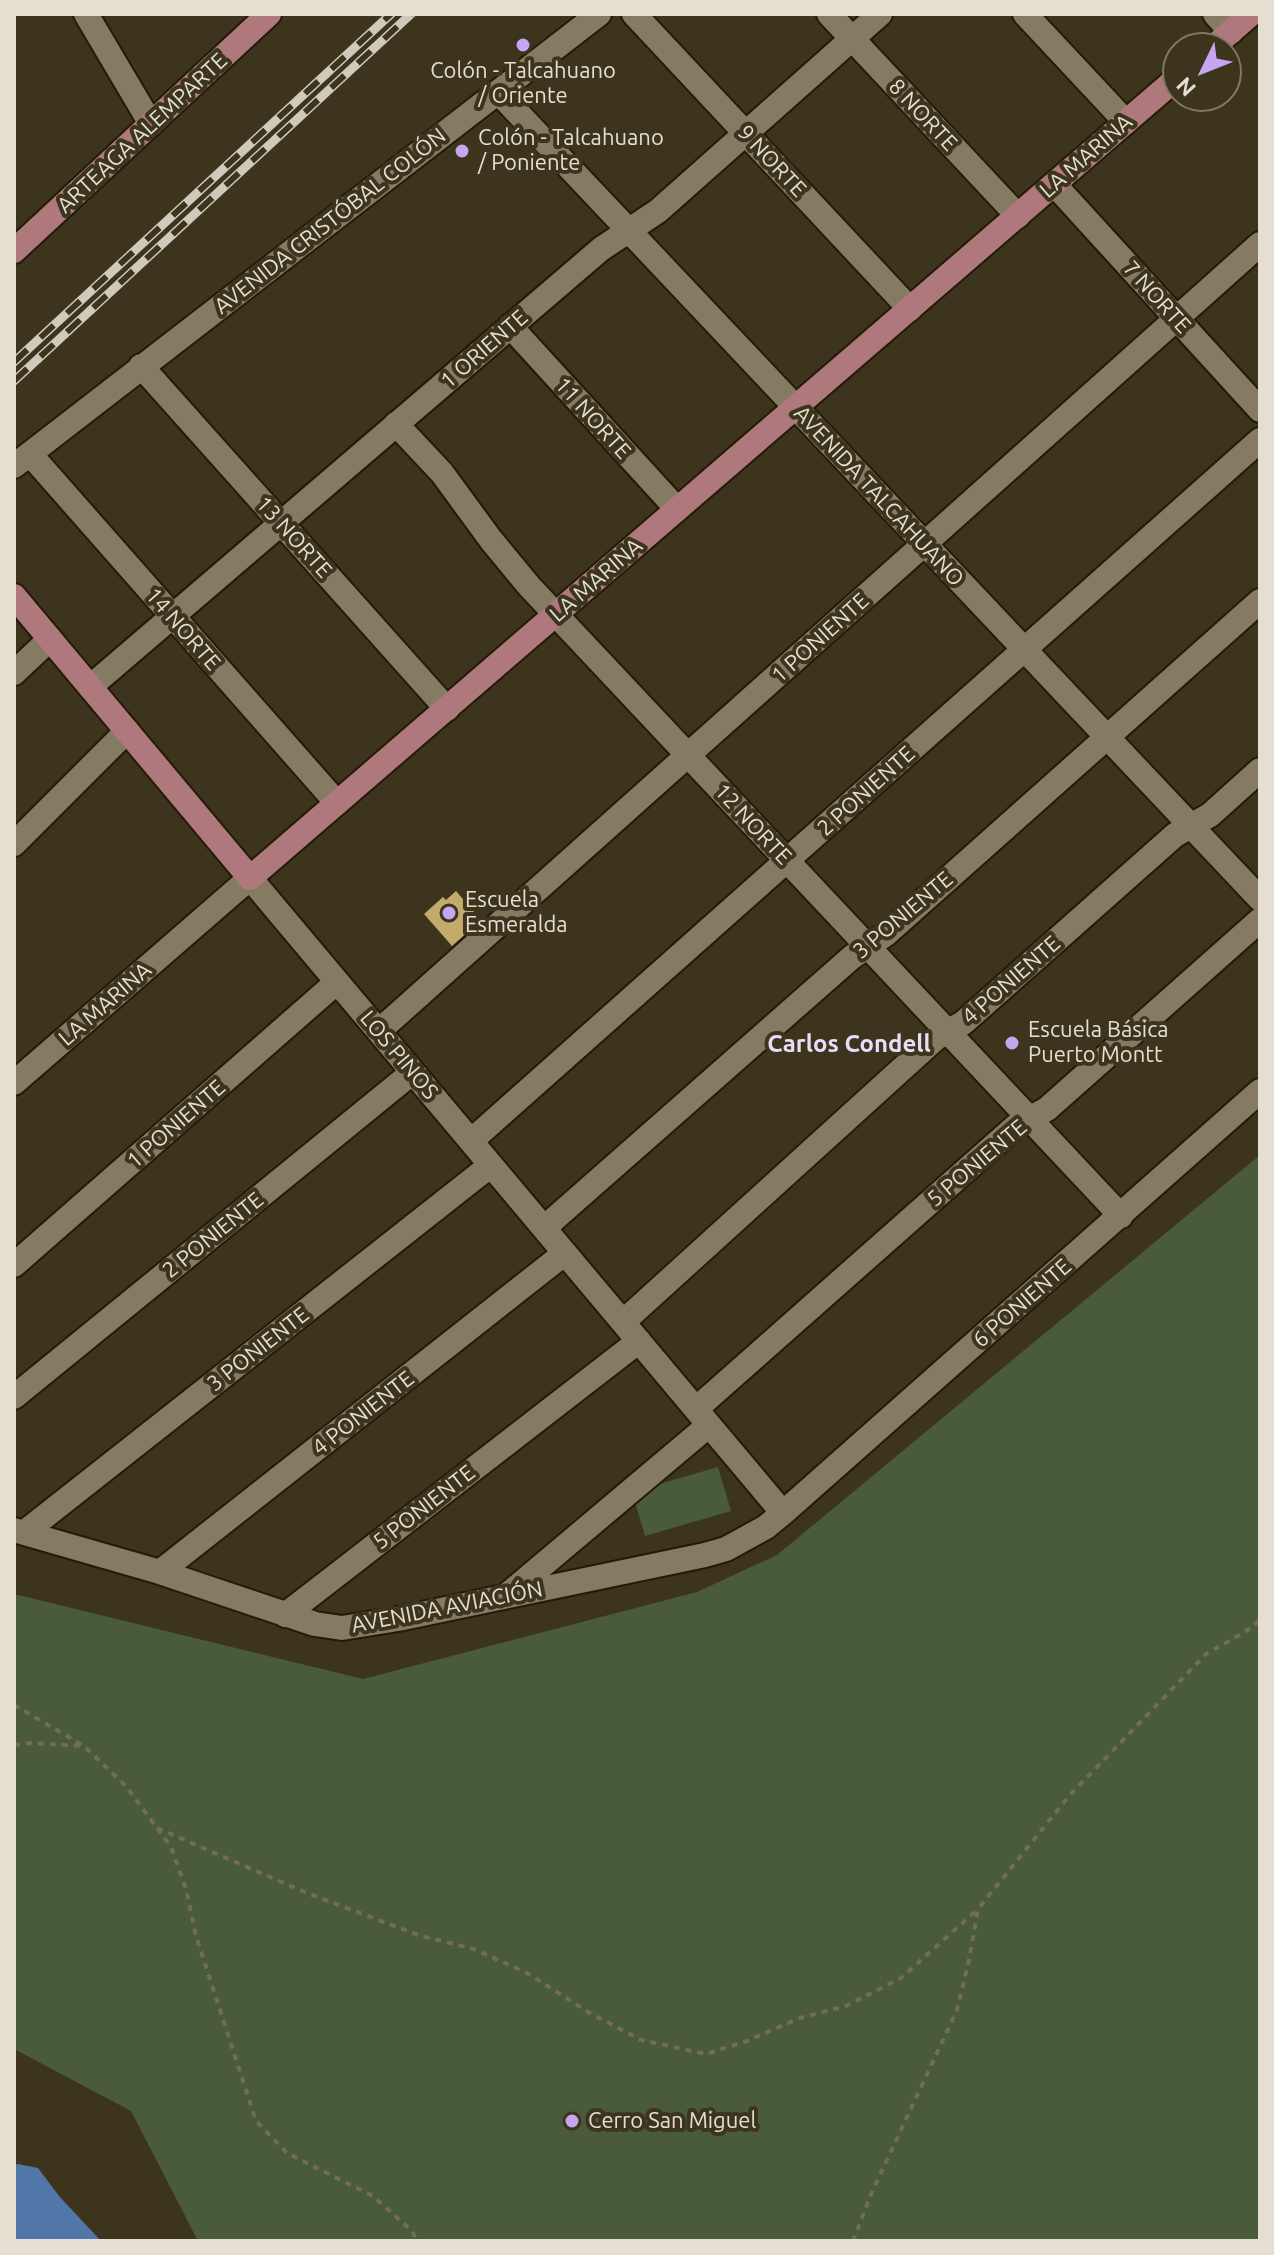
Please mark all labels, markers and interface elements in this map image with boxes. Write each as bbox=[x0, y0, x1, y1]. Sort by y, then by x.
north arrow bbox=[1162, 32, 1242, 112]
marker: Colón - Talcahuano / Oriente bbox=[514, 36, 532, 54]
street label: ARTEAGA ALEMPARTE bbox=[52, 47, 232, 219]
place label: Colón - Talcahuano / Oriente bbox=[430, 58, 616, 110]
text: N bbox=[1171, 73, 1200, 102]
street label: 8 NORTE bbox=[883, 74, 963, 156]
street label: LA MARINA bbox=[1034, 109, 1138, 203]
street label: 9 NORTE bbox=[732, 120, 812, 202]
street label: AVENIDA CRISTÓBAL COLÓN bbox=[209, 122, 451, 320]
place label: Colón - Talcahuano / Poniente bbox=[478, 125, 664, 176]
marker: Colón - Talcahuano / Poniente bbox=[453, 142, 471, 160]
street label: 7 NORTE bbox=[1118, 255, 1196, 339]
street label: 1 ORIENTE bbox=[435, 304, 533, 394]
street label: 11 NORTE bbox=[549, 372, 637, 464]
street label: AVENIDA TALCAHUANO bbox=[789, 400, 969, 592]
street label: 13 NORTE bbox=[250, 491, 338, 583]
street label: LA MARINA bbox=[544, 533, 648, 627]
street label: 14 NORTE bbox=[140, 582, 226, 676]
street label: 1 PONIENTE bbox=[766, 587, 874, 689]
street label: 2 PONIENTE bbox=[812, 740, 920, 842]
street label: 12 NORTE bbox=[709, 778, 797, 870]
street label: 3 PONIENTE bbox=[848, 866, 958, 964]
place label: Escuela Esmeralda bbox=[465, 887, 568, 938]
marker: Escuela Esmeralda bbox=[440, 904, 458, 922]
street label: 4 PONIENTE bbox=[956, 930, 1066, 1030]
street label: LA MARINA bbox=[53, 957, 157, 1051]
street label: LOS PINOS bbox=[354, 1005, 444, 1105]
place label: Escuela Básica Puerto Montt bbox=[1028, 1017, 1169, 1068]
district label: Carlos Condell bbox=[767, 1030, 931, 1058]
marker: Escuela Básica Puerto Montt bbox=[1003, 1034, 1021, 1052]
street label: 1 PONIENTE bbox=[121, 1074, 231, 1174]
street label: 5 PONIENTE bbox=[922, 1114, 1032, 1212]
street label: 2 PONIENTE bbox=[157, 1186, 269, 1284]
street label: 6 PONIENTE bbox=[967, 1253, 1077, 1353]
street label: 3 PONIENTE bbox=[202, 1301, 314, 1397]
street label: 4 PONIENTE bbox=[307, 1365, 419, 1461]
street label: 5 PONIENTE bbox=[368, 1459, 480, 1555]
street label: AVENIDA AVIACIÓN bbox=[349, 1576, 545, 1638]
place label: Cerro San Miguel bbox=[588, 2108, 756, 2134]
marker: Cerro San Miguel bbox=[563, 2112, 581, 2130]

